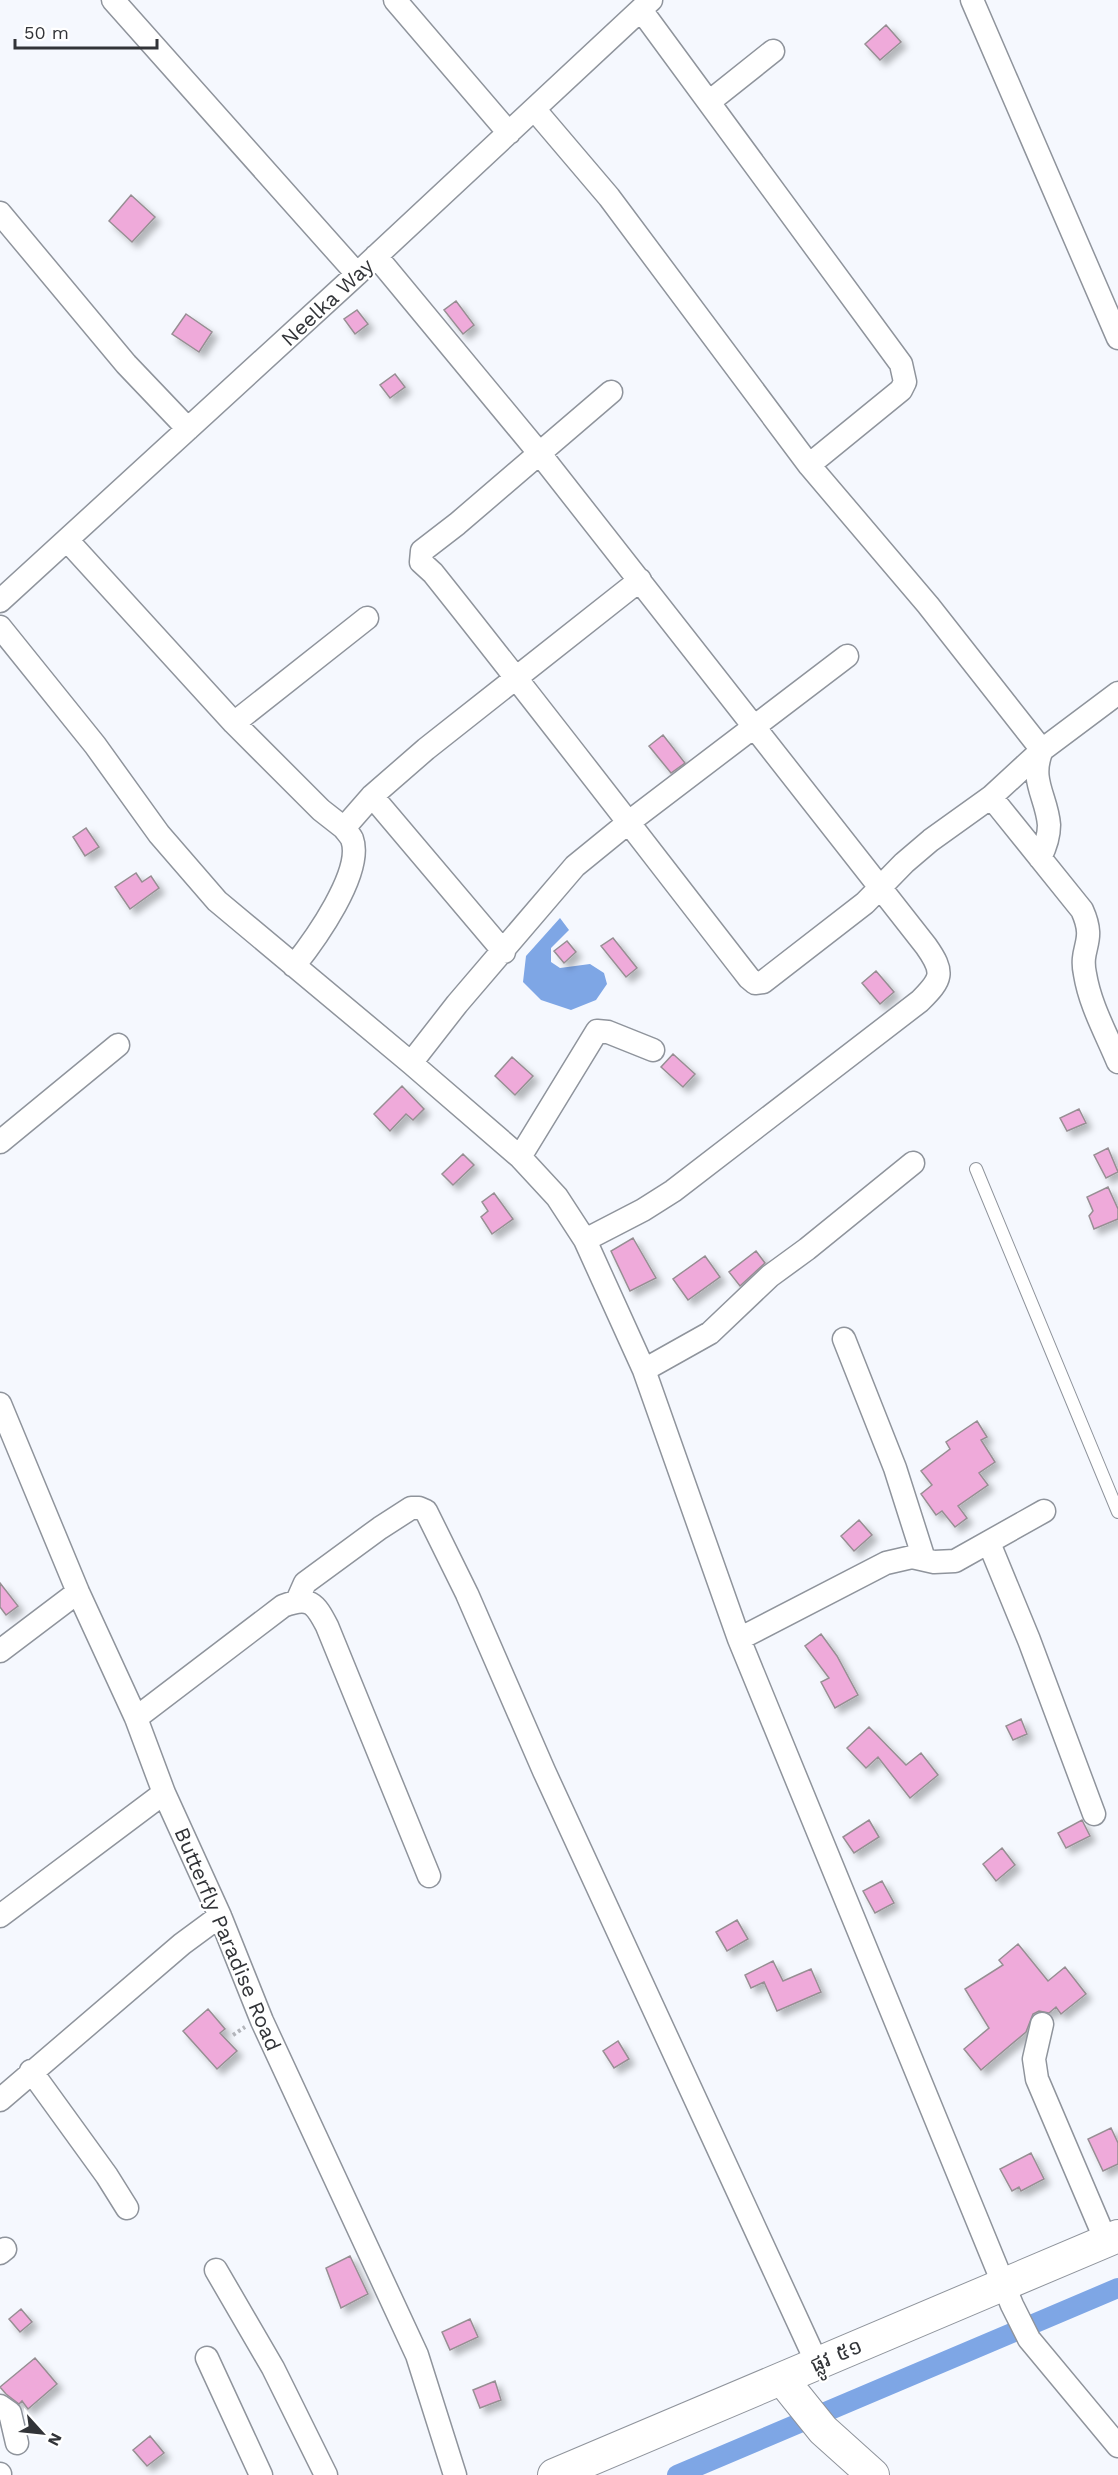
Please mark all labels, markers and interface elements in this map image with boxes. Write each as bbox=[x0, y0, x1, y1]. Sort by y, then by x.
scale bar bbox=[15, 12, 158, 50]
text: 50 m bbox=[24, 22, 69, 43]
street label: Neelka Way bbox=[276, 253, 378, 351]
street label: Butterfly Paradise Road bbox=[170, 1823, 286, 2055]
street label: ផ្លូវ ៥១ bbox=[806, 2333, 869, 2384]
north arrow bbox=[12, 2403, 72, 2463]
text: N bbox=[44, 2430, 66, 2449]

